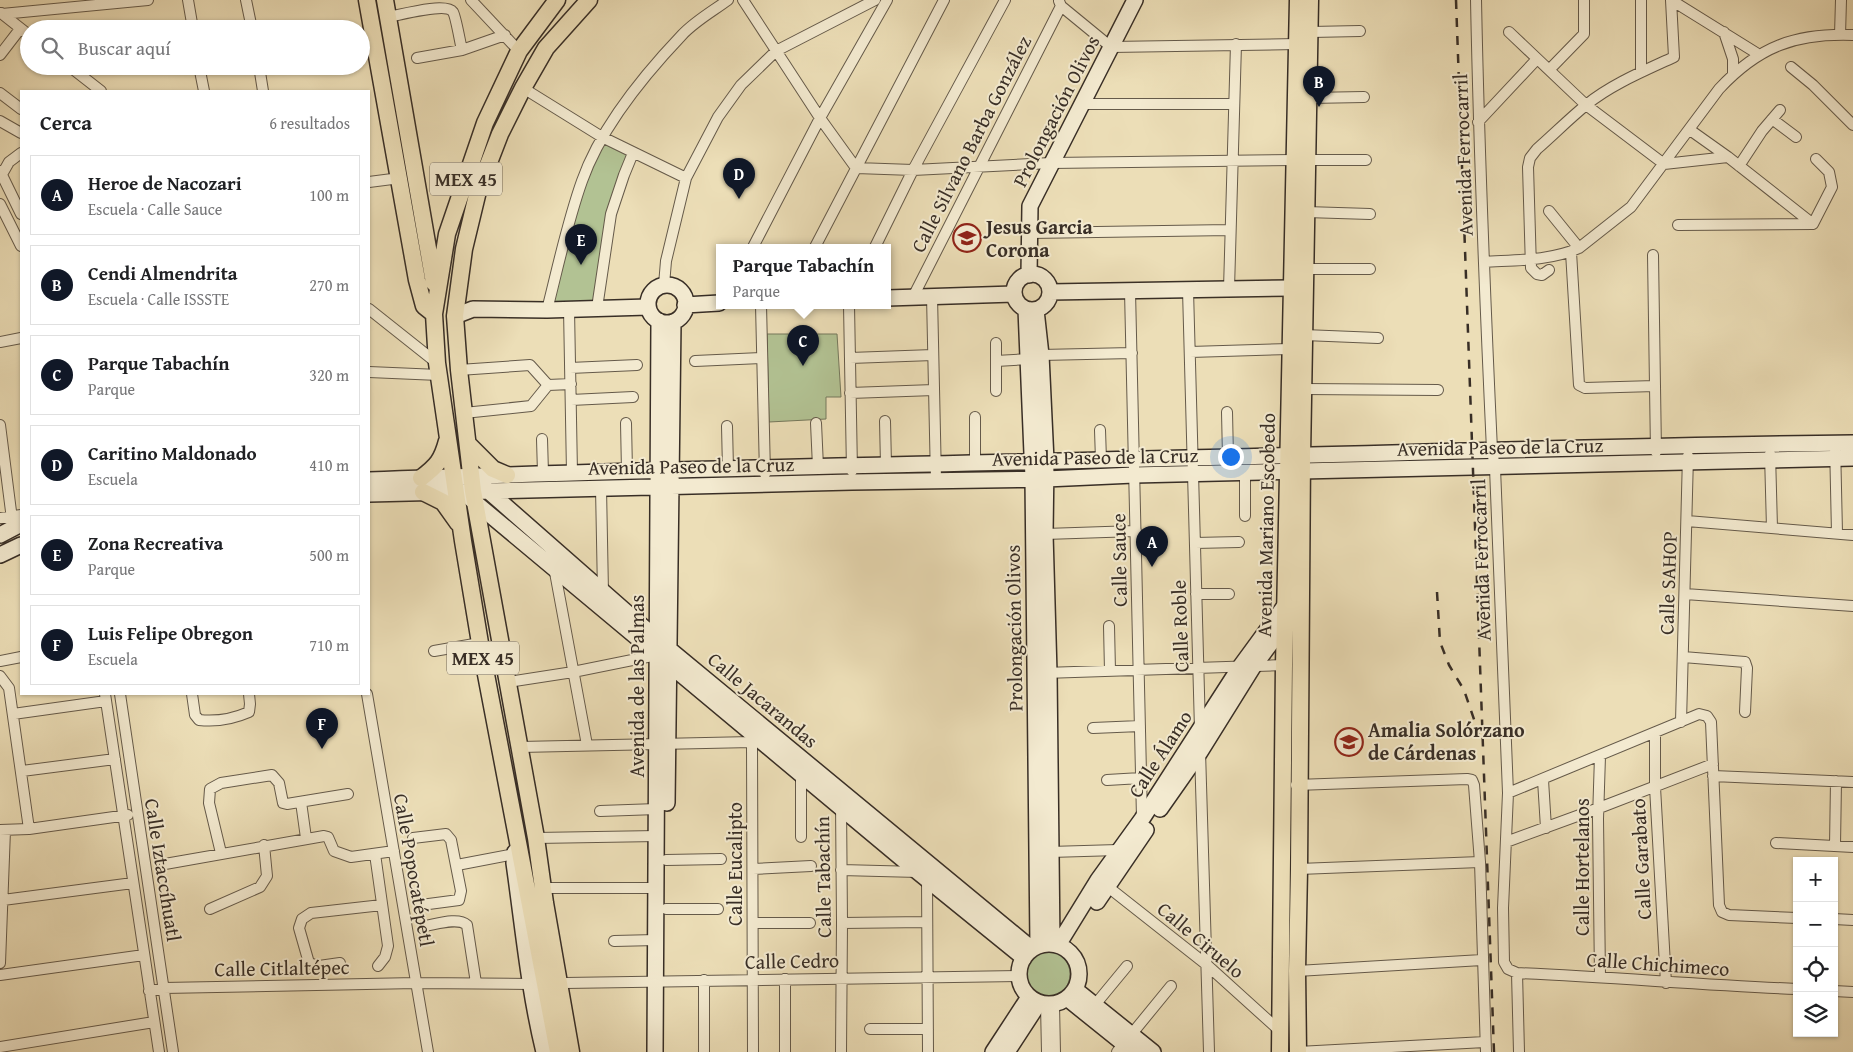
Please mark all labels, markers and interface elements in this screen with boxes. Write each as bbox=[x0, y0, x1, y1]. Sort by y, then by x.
search box bbox=[20, 20, 370, 75]
street label: Calle Silvano Barba González bbox=[903, 30, 1038, 257]
street label: Prolongación Olivos bbox=[1005, 30, 1106, 192]
icon: search bbox=[38, 34, 66, 62]
text: Buscar aquí bbox=[78, 34, 171, 62]
pin: B bbox=[1303, 66, 1335, 107]
street label: Avenida Ferrocarril bbox=[1445, 73, 1480, 237]
text: Cerca bbox=[40, 107, 92, 138]
text: 6 resultados bbox=[269, 111, 350, 135]
pin: D bbox=[723, 158, 755, 199]
road number: MEX 45 bbox=[430, 162, 502, 195]
text: Heroe de Nacozari bbox=[88, 169, 242, 197]
text: A bbox=[52, 183, 62, 207]
text: 100 m bbox=[309, 183, 349, 207]
text: Escuela · Calle Sauce bbox=[88, 197, 222, 221]
place label: Jesus Garcia Corona bbox=[983, 212, 1093, 264]
school or university icon: Jesus Garcia Corona bbox=[952, 223, 982, 253]
pin: E bbox=[565, 224, 597, 265]
popup bbox=[716, 244, 891, 309]
text: Parque Tabachín bbox=[733, 251, 874, 279]
text: Cendi Almendrita bbox=[88, 259, 238, 287]
text: B bbox=[52, 273, 62, 297]
text: 270 m bbox=[309, 273, 349, 297]
text: Parque bbox=[733, 279, 780, 303]
text: Escuela · Calle ISSSTE bbox=[88, 287, 229, 311]
pin: C bbox=[787, 325, 819, 366]
text: Parque Tabachín bbox=[88, 349, 229, 377]
text: C bbox=[52, 363, 62, 387]
text: 320 m bbox=[309, 363, 349, 387]
text: Parque bbox=[88, 377, 135, 401]
street label: Avenida Mariano Escobedo bbox=[1249, 413, 1282, 637]
street label: Avenida Paseo de la Cruz bbox=[1397, 430, 1604, 463]
text: Caritino Maldonado bbox=[88, 439, 257, 467]
street label: Avenida Paseo de la Cruz bbox=[992, 440, 1199, 473]
your location bbox=[1218, 444, 1244, 470]
street label: Avenida Paseo de la Cruz bbox=[588, 449, 795, 482]
text: D bbox=[52, 453, 62, 477]
text: 410 m bbox=[309, 453, 349, 477]
text: Escuela bbox=[88, 467, 138, 491]
street label: Avenida Ferrocarril bbox=[1463, 478, 1498, 642]
street label: Calle Sauce bbox=[1103, 513, 1134, 607]
pin: A bbox=[1136, 526, 1168, 567]
text: Zona Recreativa bbox=[88, 529, 223, 557]
street label: Calle SAHOP bbox=[1651, 531, 1684, 635]
text: E bbox=[53, 543, 61, 567]
text: 500 m bbox=[309, 543, 349, 567]
street label: Prolongación Olivos bbox=[998, 544, 1029, 712]
text: Parque bbox=[88, 557, 135, 581]
street label: Calle Roble bbox=[1163, 579, 1196, 673]
street label: Avenida de las Palmas bbox=[622, 595, 651, 777]
text: Luis Felipe Obregon bbox=[88, 619, 253, 647]
text: F bbox=[53, 633, 61, 657]
text: 710 m bbox=[309, 633, 349, 657]
road number: MEX 45 bbox=[447, 641, 519, 674]
street label: Calle Jacarandas bbox=[702, 645, 825, 755]
text: Escuela bbox=[88, 647, 138, 671]
street label: Calle Álamo bbox=[1120, 704, 1199, 803]
pin: F bbox=[306, 708, 338, 749]
place label: Amalia Solórzano de Cárdenas bbox=[1368, 715, 1525, 767]
school or university icon: Amalia Solórzano de Cárdenas bbox=[1334, 727, 1364, 757]
street label: Calle Popocatépetl bbox=[387, 791, 442, 949]
street label: Calle Iztaccíhuatl bbox=[138, 796, 189, 944]
street label: Calle Hortelanos bbox=[1567, 798, 1596, 936]
street label: Calle Garabato bbox=[1623, 798, 1658, 920]
street label: Calle Eucalipto bbox=[720, 802, 749, 926]
street label: Calle Tabachín bbox=[807, 816, 838, 938]
map controls bbox=[1793, 857, 1838, 1037]
button: + bbox=[1793, 857, 1838, 902]
street label: Calle Ciruelo bbox=[1151, 894, 1251, 985]
button: − bbox=[1793, 902, 1838, 947]
street label: Calle Chichimeco bbox=[1586, 944, 1731, 983]
street label: Calle Cedro bbox=[745, 945, 839, 976]
button: locate bbox=[1793, 947, 1838, 992]
street label: Calle Citlaltépec bbox=[214, 952, 350, 983]
button: layers bbox=[1793, 992, 1838, 1037]

